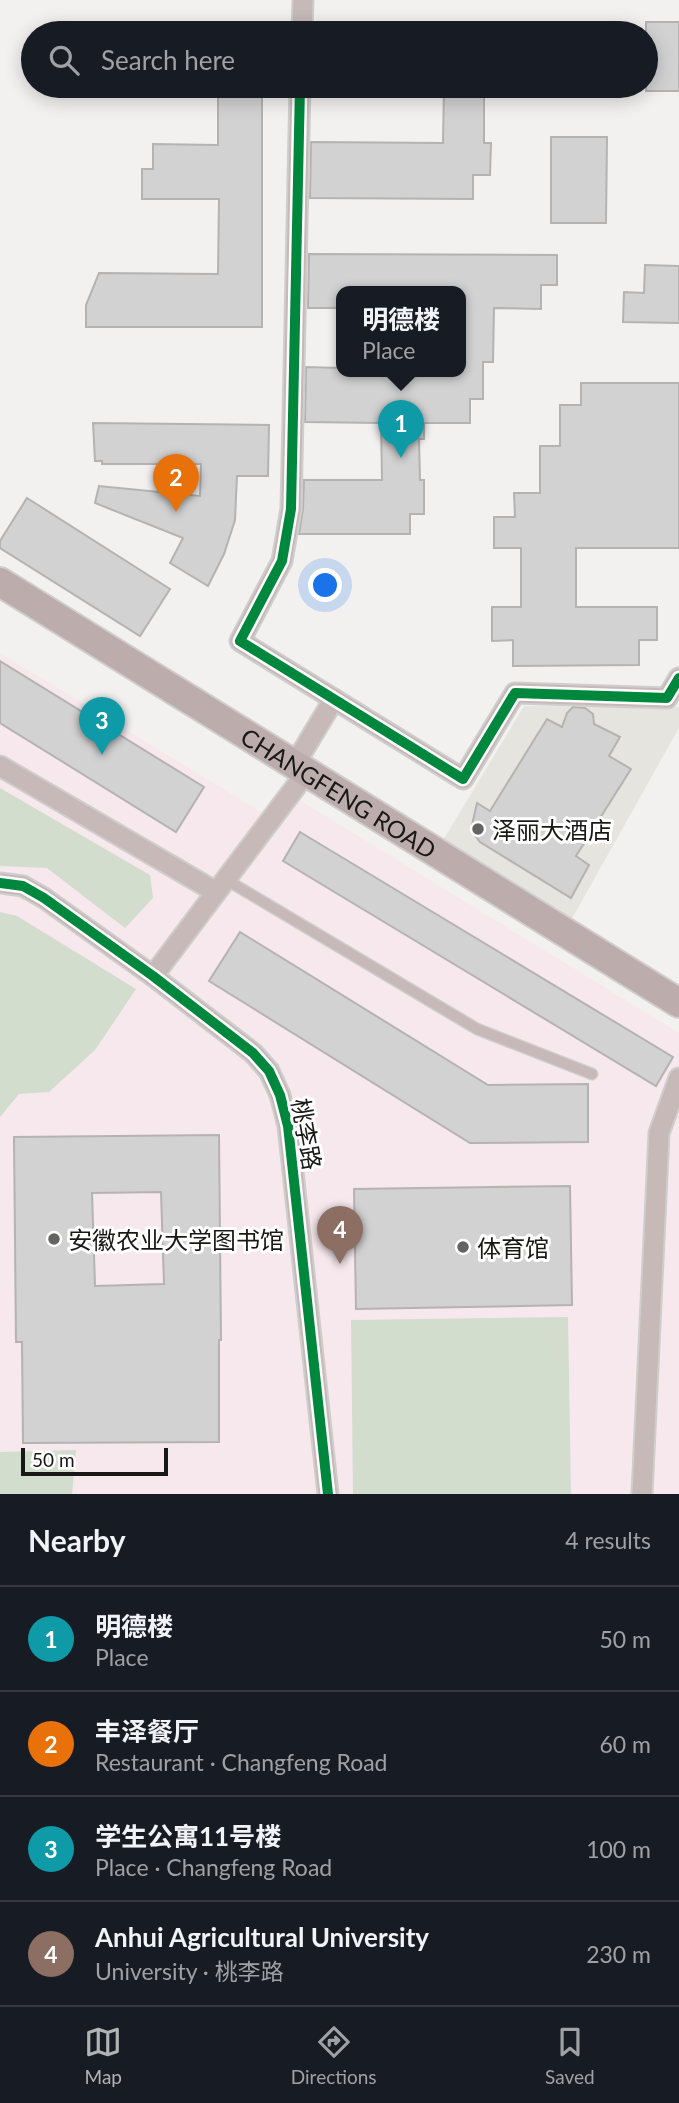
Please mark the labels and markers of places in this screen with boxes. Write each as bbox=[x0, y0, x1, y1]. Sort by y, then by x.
pin: 1 bbox=[378, 400, 424, 458]
pin: 2 bbox=[153, 454, 199, 512]
pin: 3 bbox=[79, 697, 125, 755]
place label: 泽丽大酒店 bbox=[492, 815, 612, 844]
marker: 泽丽大酒店 bbox=[470, 821, 486, 837]
pin: 4 bbox=[317, 1206, 363, 1264]
place label: 安徽农业大学图书馆 bbox=[68, 1225, 284, 1254]
marker: 安徽农业大学图书馆 bbox=[46, 1231, 62, 1247]
place label: 体育馆 bbox=[477, 1233, 549, 1262]
marker: 体育馆 bbox=[455, 1239, 471, 1255]

